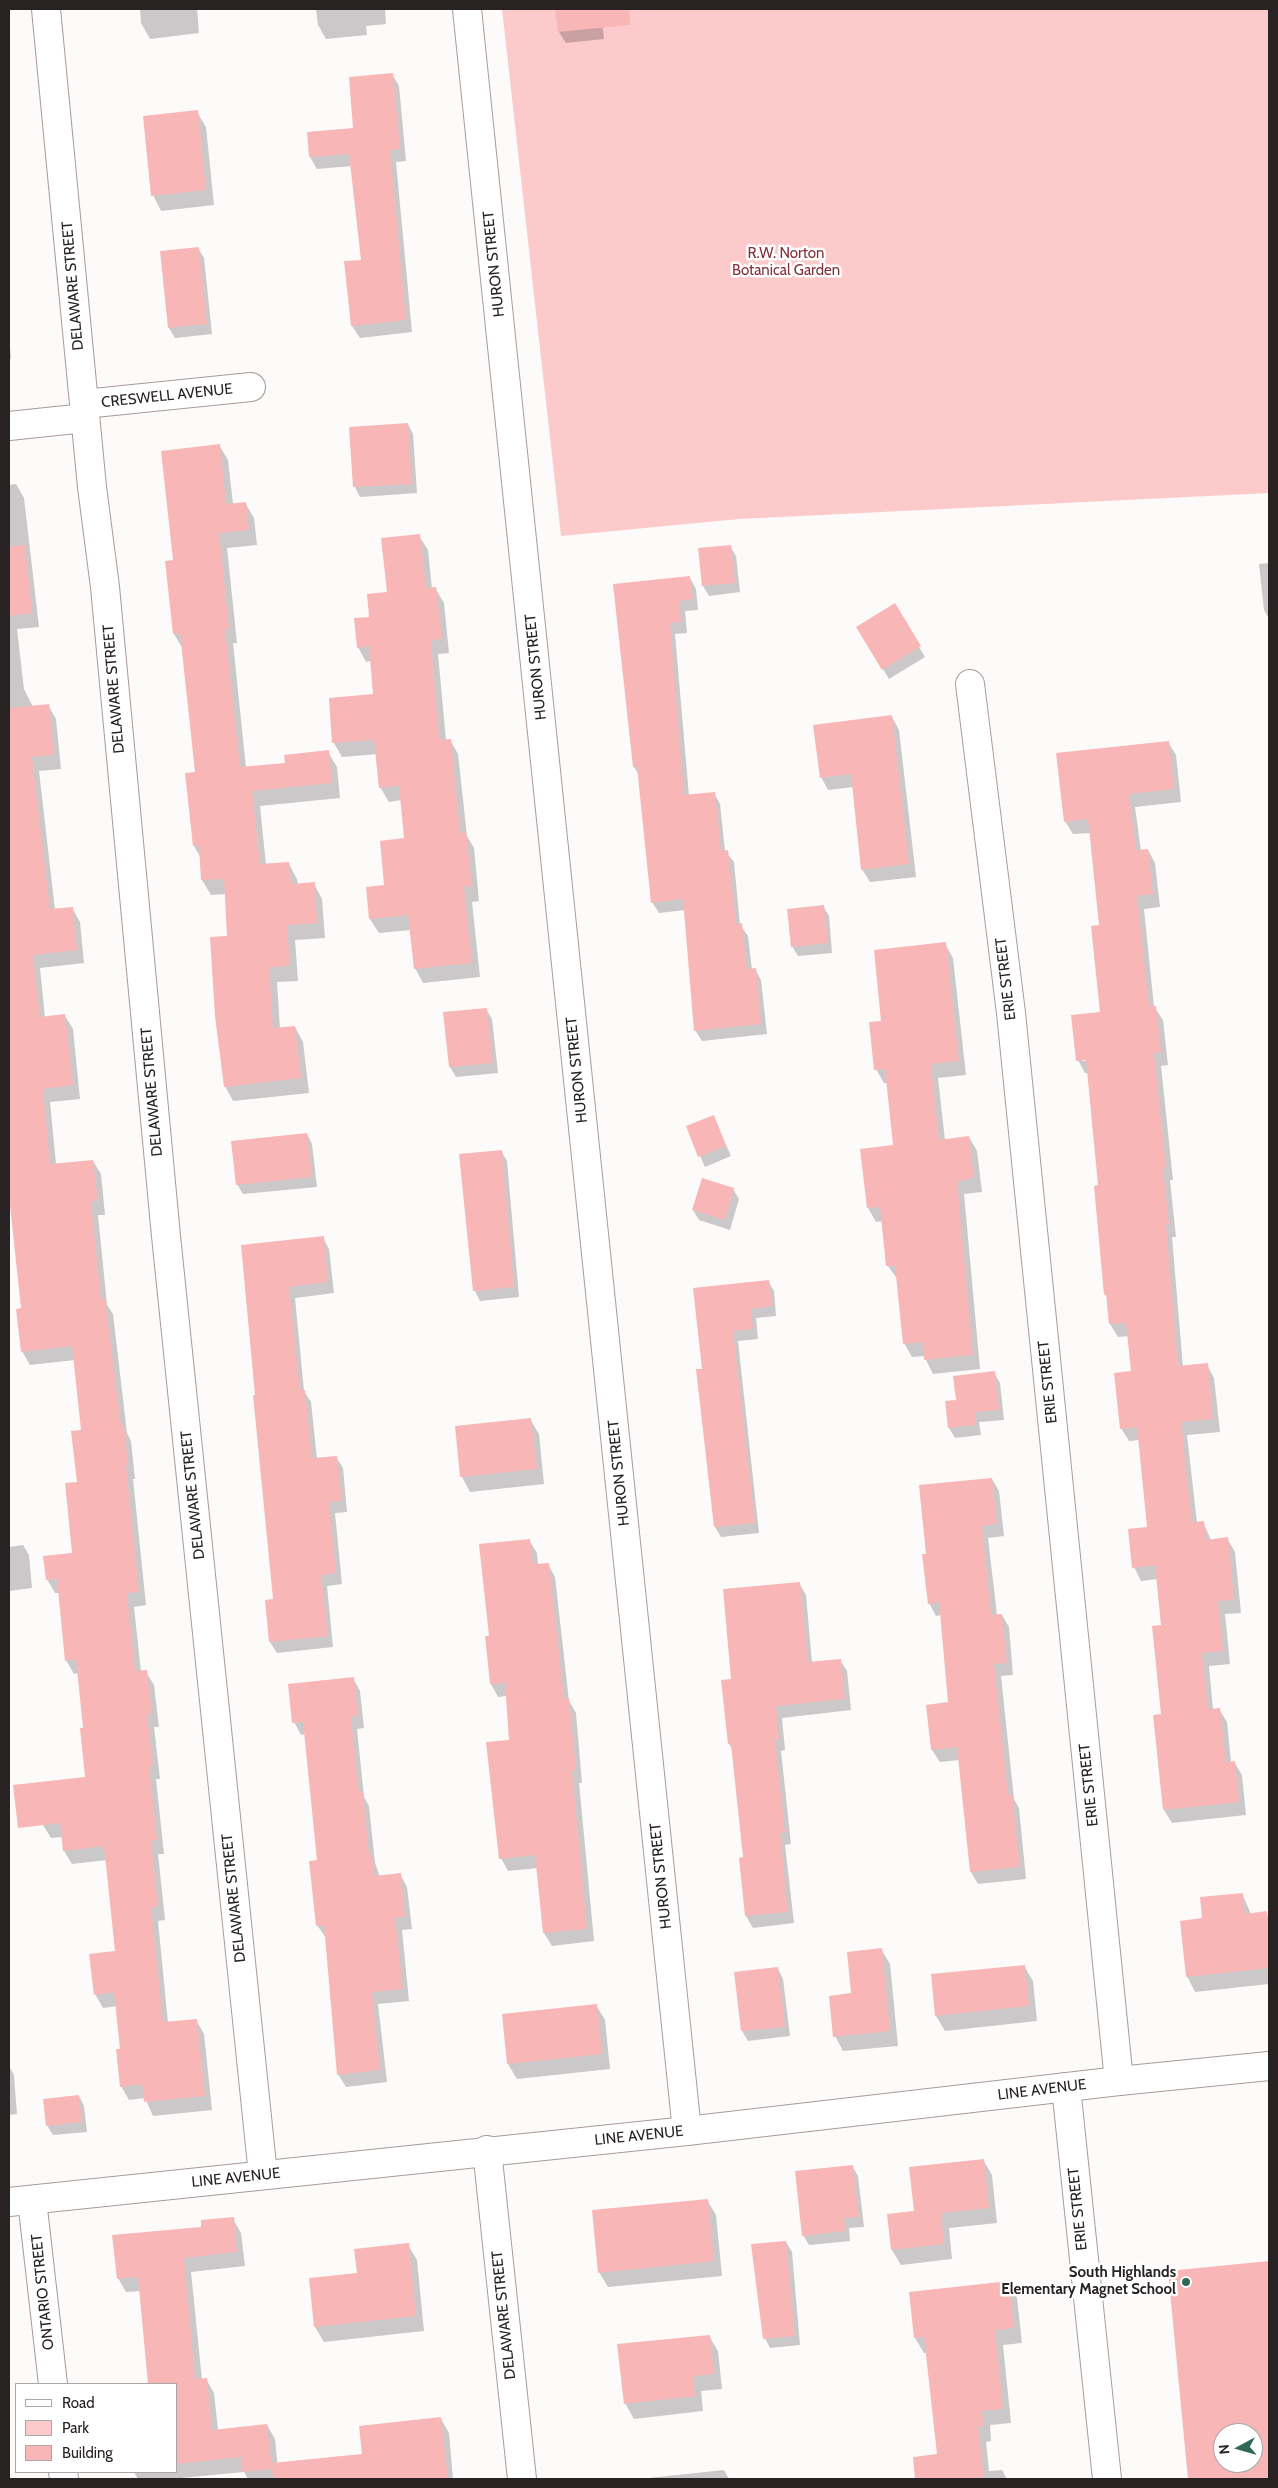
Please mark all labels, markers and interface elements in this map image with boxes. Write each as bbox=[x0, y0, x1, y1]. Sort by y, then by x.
street label: HURON STREET bbox=[479, 210, 509, 318]
street label: DELAWARE STREET bbox=[58, 221, 88, 351]
park label: R.W. Norton Botanical Garden bbox=[732, 245, 840, 280]
street label: CRESWELL AVENUE bbox=[100, 380, 234, 412]
street label: HURON STREET bbox=[521, 613, 551, 721]
street label: DELAWARE STREET bbox=[99, 624, 129, 754]
street label: ERIE STREET bbox=[992, 937, 1020, 1021]
street label: HURON STREET bbox=[562, 1016, 592, 1124]
street label: DELAWARE STREET bbox=[137, 1027, 167, 1157]
street label: ERIE STREET bbox=[1035, 1340, 1061, 1424]
street label: HURON STREET bbox=[604, 1419, 634, 1527]
street label: DELAWARE STREET bbox=[177, 1430, 209, 1560]
street label: ERIE STREET bbox=[1076, 1743, 1102, 1827]
street label: HURON STREET bbox=[646, 1822, 676, 1930]
street label: DELAWARE STREET bbox=[218, 1833, 250, 1963]
street label: LINE AVENUE bbox=[997, 2076, 1087, 2104]
street label: LINE AVENUE bbox=[594, 2122, 684, 2150]
street label: LINE AVENUE bbox=[191, 2164, 281, 2192]
street label: ERIE STREET bbox=[1065, 2167, 1091, 2251]
street label: ONTARIO STREET bbox=[28, 2233, 58, 2351]
street label: DELAWARE STREET bbox=[488, 2250, 520, 2380]
place label: South Highlands Elementary Magnet School bbox=[1001, 2264, 1176, 2299]
marker: South Highlands Elementary Magnet School bbox=[1180, 2276, 1192, 2288]
legend bbox=[15, 2383, 178, 2473]
text: Road bbox=[62, 2394, 95, 2412]
text: Park bbox=[62, 2419, 89, 2437]
north arrow bbox=[1213, 2423, 1263, 2473]
text: Building bbox=[62, 2444, 113, 2462]
text: N bbox=[1215, 2444, 1234, 2455]

